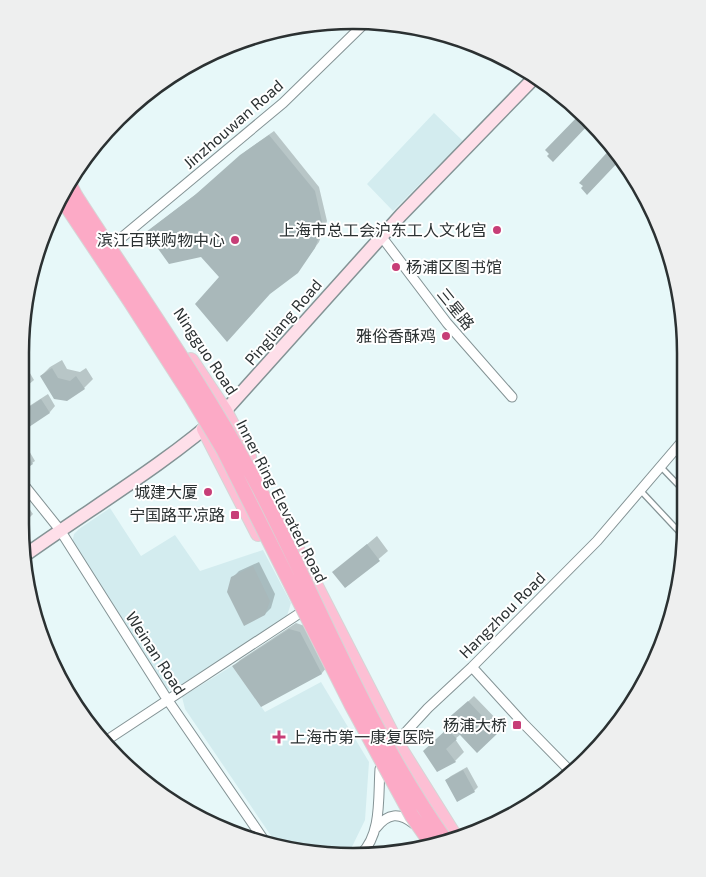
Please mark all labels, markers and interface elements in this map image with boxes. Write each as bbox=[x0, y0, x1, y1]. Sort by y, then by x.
street label: Jinzhouwan Road bbox=[179, 75, 286, 172]
place label: 上海市总工会沪东工人文化宫 bbox=[279, 220, 487, 239]
marker: 上海市总工会沪东工人文化宫 bbox=[491, 224, 503, 236]
place label: 滨江百联购物中心 bbox=[97, 230, 225, 249]
marker: 滨江百联购物中心 bbox=[229, 234, 241, 246]
place label: 杨浦区图书馆 bbox=[406, 257, 502, 276]
marker: 杨浦区图书馆 bbox=[390, 261, 402, 273]
street label: Pingliang Road bbox=[240, 275, 325, 369]
street label: 三星路 bbox=[434, 284, 479, 333]
street label: Ningguo Road bbox=[170, 304, 243, 398]
place label: 雅俗香酥鸡 bbox=[356, 326, 436, 345]
marker: 雅俗香酥鸡 bbox=[440, 330, 452, 342]
street label: Inner Ring Elevated Road bbox=[233, 416, 332, 585]
place label: 城建大厦 bbox=[134, 482, 198, 501]
marker: 城建大厦 bbox=[202, 486, 214, 498]
place label: 宁国路平凉路 bbox=[129, 505, 225, 524]
marker: 宁国路平凉路 bbox=[229, 509, 241, 521]
street label: Hangzhou Road bbox=[455, 568, 549, 662]
street label: Weinan Road bbox=[123, 608, 190, 698]
place label: 杨浦大桥 bbox=[443, 715, 507, 734]
marker: 杨浦大桥 bbox=[511, 719, 523, 731]
place label: 上海市第一康复医院 bbox=[290, 727, 434, 746]
marker: 上海市第一康复医院 bbox=[272, 730, 286, 744]

